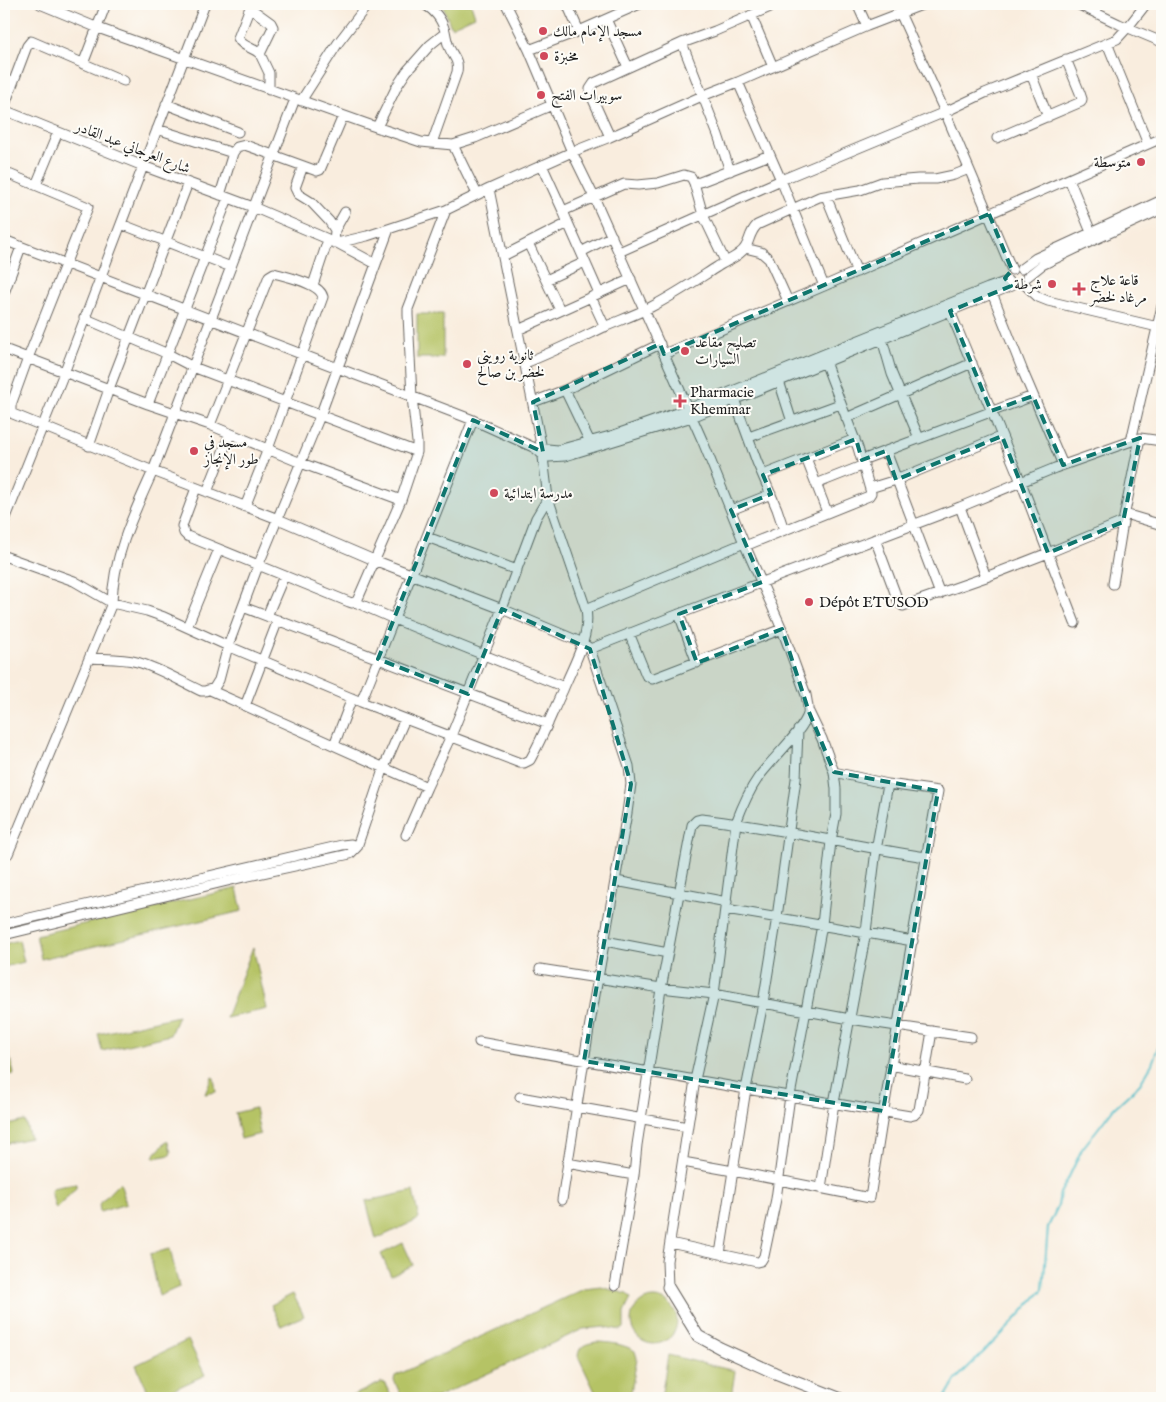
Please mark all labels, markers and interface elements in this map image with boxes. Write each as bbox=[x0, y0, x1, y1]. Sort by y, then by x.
place label: مسجد الإمام مالك bbox=[553, 22, 642, 44]
marker: مسجد الإمام مالك bbox=[537, 25, 549, 37]
place label: مخبزة bbox=[554, 47, 578, 66]
marker: مخبزة bbox=[538, 50, 550, 62]
place label: سوبيرات الفتح bbox=[551, 86, 622, 109]
marker: سوبيرات الفتح bbox=[535, 89, 547, 101]
street label: شارع العرجاني عبد القادر bbox=[70, 116, 193, 181]
place label: متوسطة bbox=[1094, 153, 1131, 172]
marker: متوسطة bbox=[1135, 156, 1147, 168]
place label: قاعة علاج مرغاد لخضر bbox=[1088, 271, 1147, 308]
place label: شرطة bbox=[1014, 275, 1042, 294]
marker: شرطة bbox=[1046, 278, 1058, 290]
marker: قاعة علاج مرغاد لخضر bbox=[1072, 282, 1086, 296]
place label: تصليح مقاعد السيارات bbox=[695, 333, 756, 369]
marker: تصليح مقاعد السيارات bbox=[679, 345, 691, 357]
place label: ثانوية رويني لخضر بن صالح bbox=[477, 346, 545, 386]
marker: ثانوية رويني لخضر بن صالح bbox=[461, 358, 473, 370]
place label: Pharmacie Khemmar bbox=[690, 383, 754, 419]
marker: Pharmacie Khemmar bbox=[674, 395, 686, 407]
place label: مسجد في طور الإنجاز bbox=[202, 433, 259, 470]
marker: مسجد في طور الإنجاز bbox=[188, 445, 200, 457]
place label: مدرسة ابتدائية bbox=[504, 484, 573, 503]
marker: مدرسة ابتدائية bbox=[488, 487, 500, 499]
place label: Dépôt ETUSOD bbox=[819, 593, 929, 612]
marker: Dépôt ETUSOD bbox=[803, 596, 815, 608]

